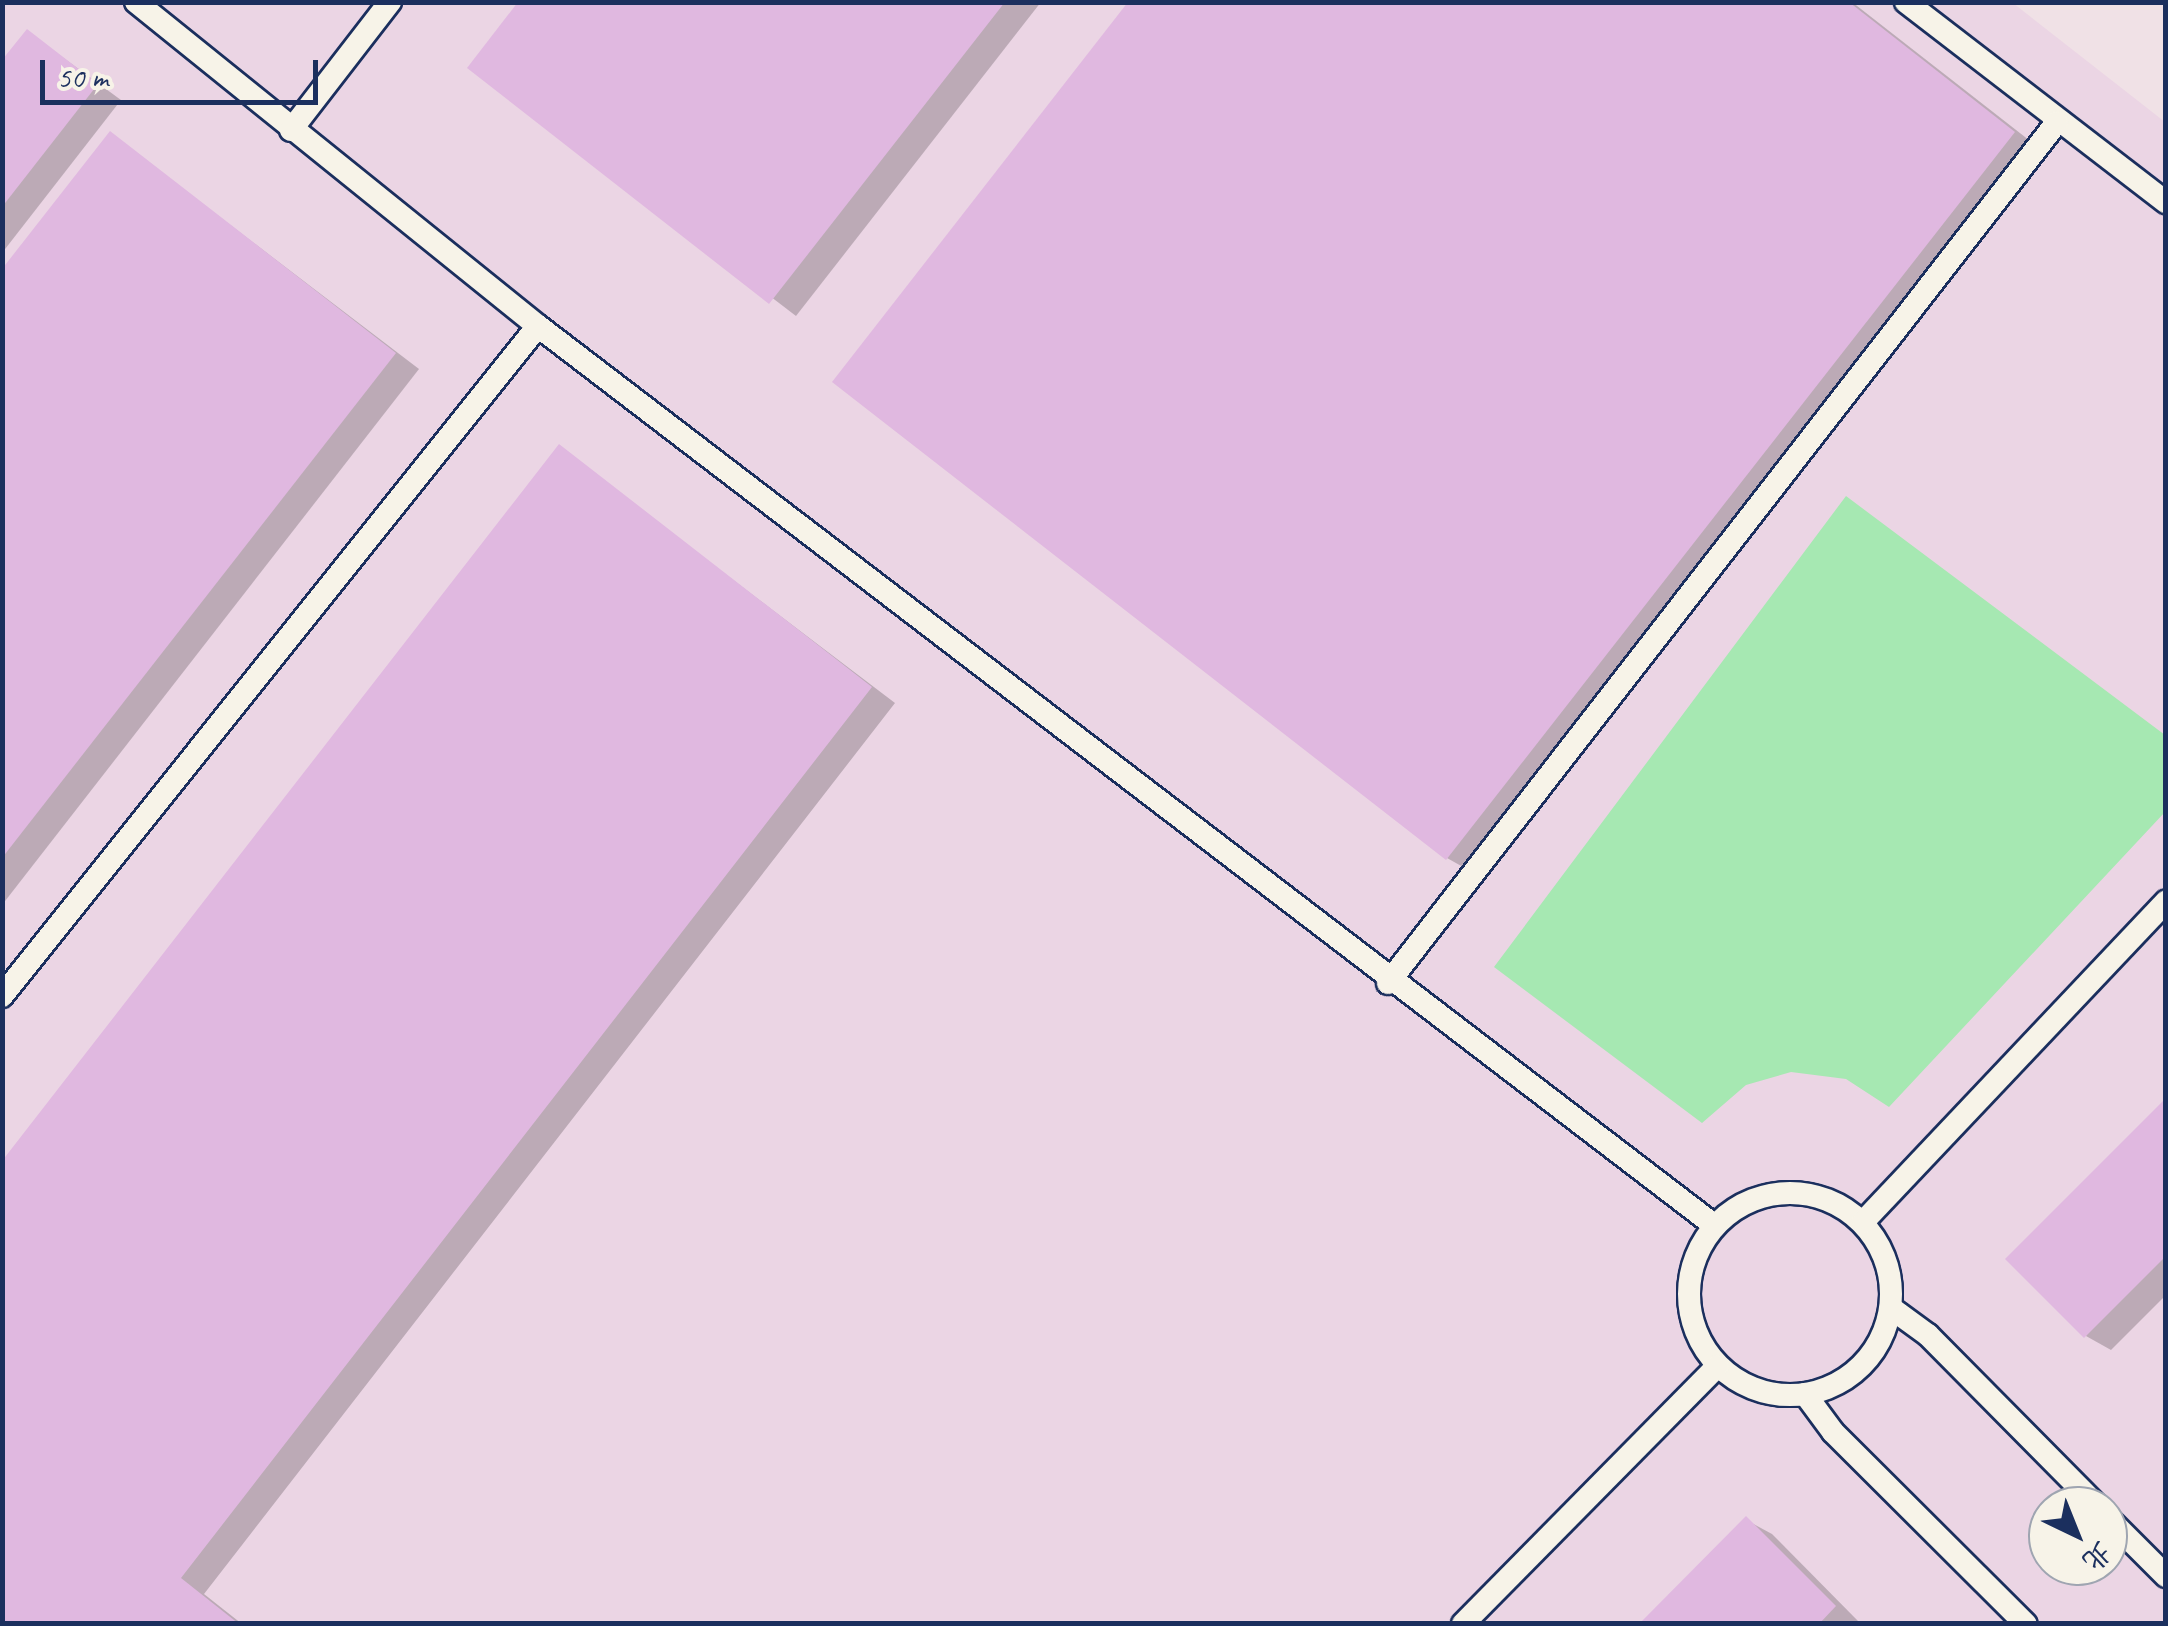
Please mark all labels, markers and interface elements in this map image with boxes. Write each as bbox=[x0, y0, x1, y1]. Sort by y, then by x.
scale bar bbox=[45, 40, 322, 102]
text: 50 m bbox=[57, 58, 108, 96]
north arrow bbox=[2028, 1486, 2128, 1586]
text: 北 bbox=[2075, 1534, 2120, 1579]

